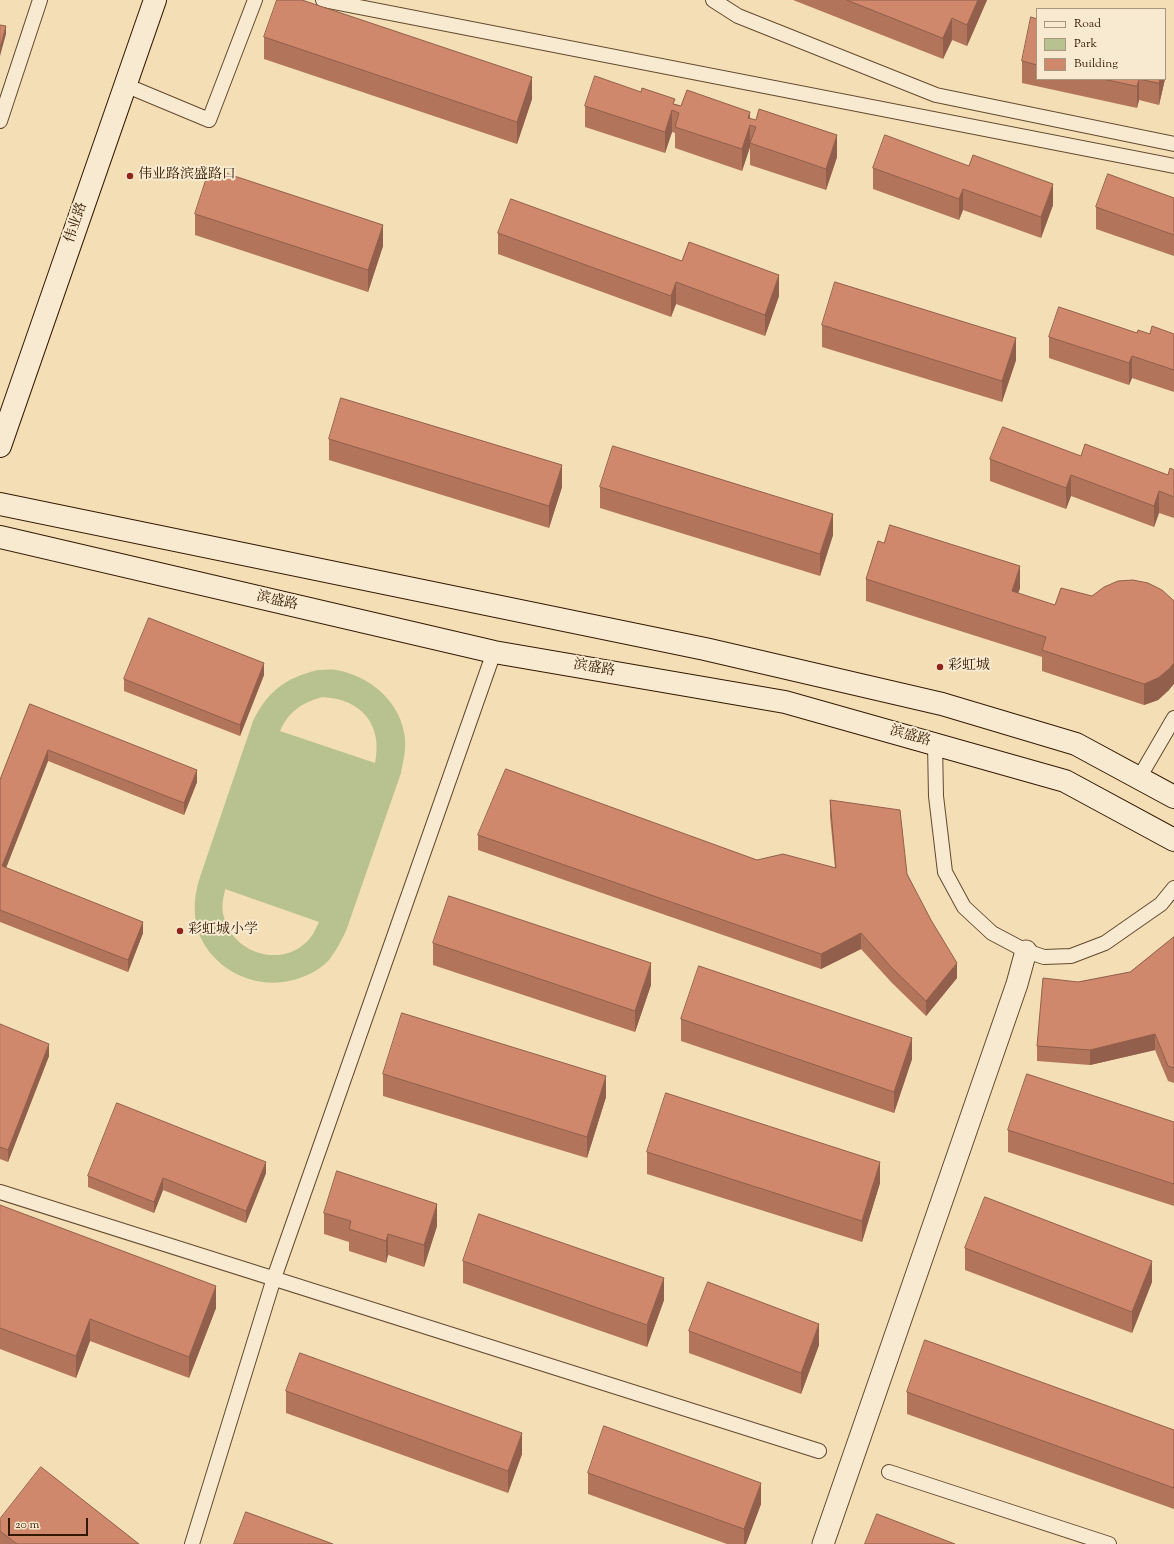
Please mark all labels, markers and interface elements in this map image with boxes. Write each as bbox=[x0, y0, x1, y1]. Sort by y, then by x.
legend bbox=[1036, 8, 1166, 80]
text: Road bbox=[1074, 15, 1101, 33]
text: Park bbox=[1074, 35, 1097, 53]
text: Building bbox=[1074, 55, 1118, 73]
place label: 伟业路滨盛路口 bbox=[138, 168, 236, 184]
marker: 伟业路滨盛路口 bbox=[125, 171, 135, 181]
street label: 伟业路 bbox=[62, 200, 92, 246]
street label: 滨盛路 bbox=[255, 589, 299, 615]
street label: 滨盛路 bbox=[572, 657, 616, 681]
place label: 彩虹城 bbox=[948, 659, 990, 675]
marker: 彩虹城 bbox=[935, 662, 945, 672]
street label: 滨盛路 bbox=[887, 723, 933, 751]
place label: 彩虹城小学 bbox=[188, 923, 258, 939]
marker: 彩虹城小学 bbox=[175, 926, 185, 936]
scale bar bbox=[10, 1510, 90, 1536]
text: 20 m bbox=[15, 1516, 39, 1534]

